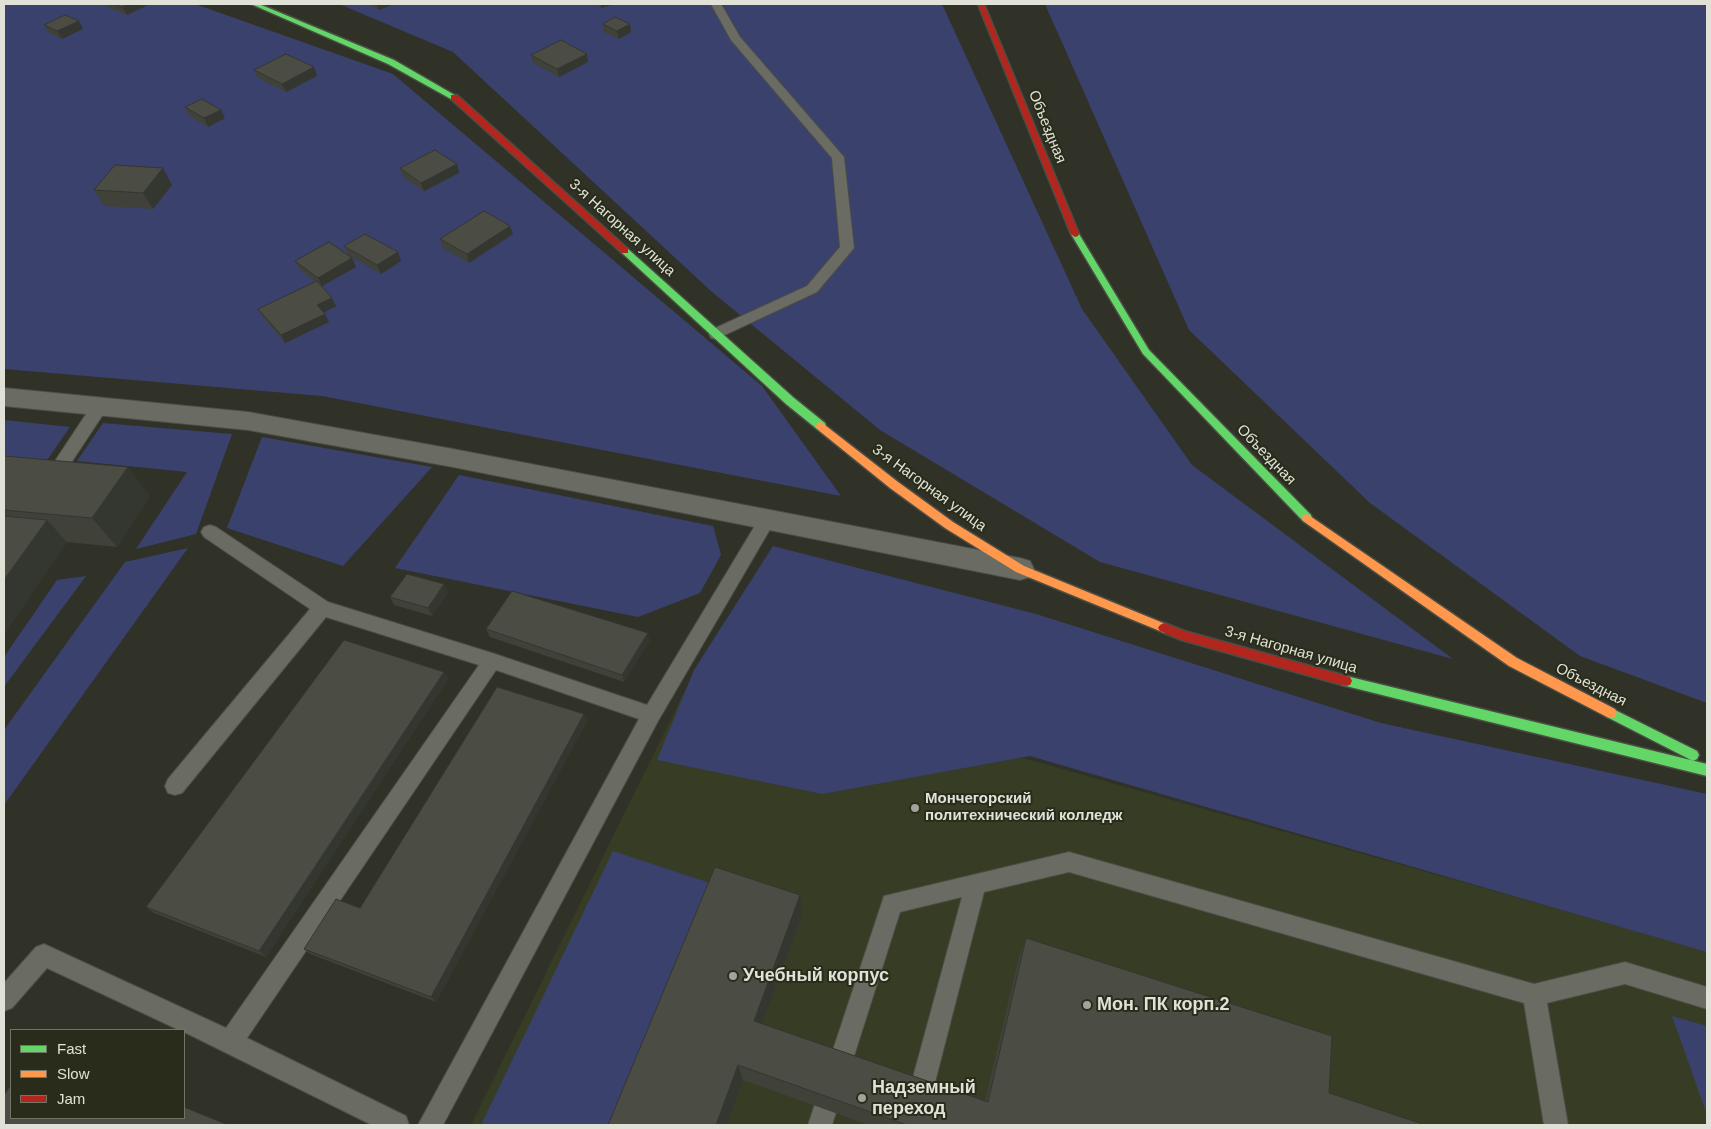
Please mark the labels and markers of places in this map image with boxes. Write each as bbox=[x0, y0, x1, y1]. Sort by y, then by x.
place label: Мончегорский политехнический колледж bbox=[925, 790, 1122, 825]
marker: Мончегорский политехнический колледж bbox=[909, 802, 921, 814]
place label: Учебный корпус bbox=[743, 965, 889, 987]
marker: Учебный корпус bbox=[727, 970, 739, 982]
place label: Мон. ПК корп.2 bbox=[1097, 994, 1229, 1016]
marker: Мон. ПК корп.2 bbox=[1081, 999, 1093, 1011]
place label: Надземный переход bbox=[872, 1077, 976, 1120]
marker: Надземный переход bbox=[856, 1092, 868, 1104]

